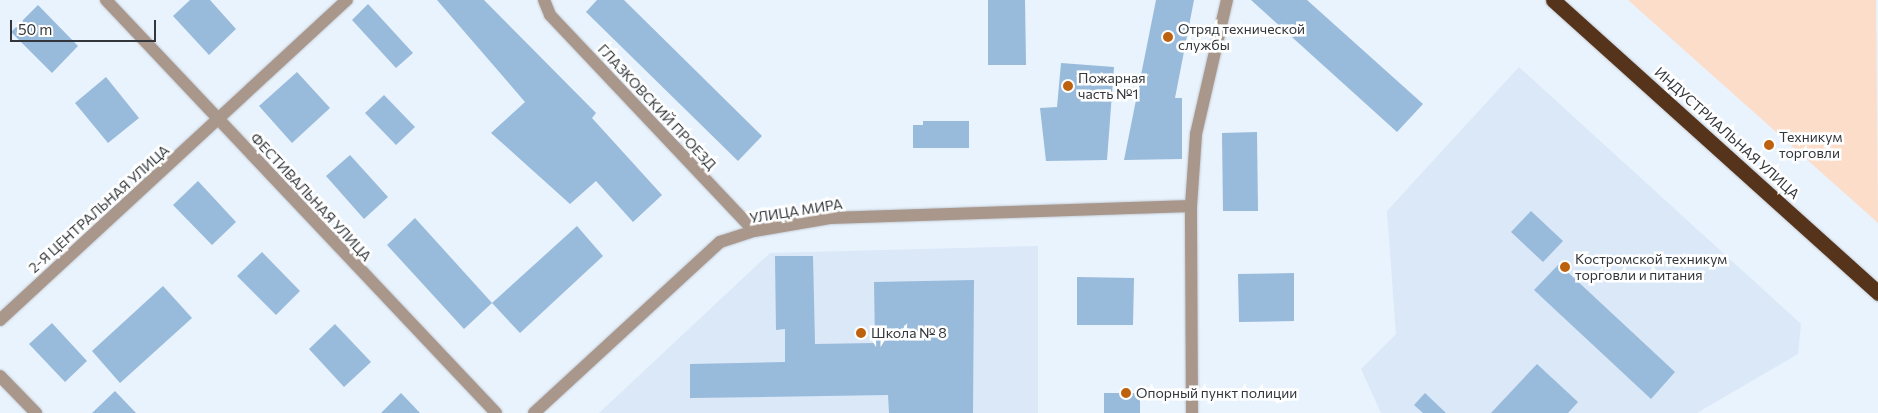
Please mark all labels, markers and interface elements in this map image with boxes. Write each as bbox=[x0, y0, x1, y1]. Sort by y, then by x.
scale bar bbox=[12, 10, 159, 42]
text: 50 m bbox=[18, 20, 52, 38]
place label: Отряд технической службы bbox=[1178, 21, 1305, 54]
marker: Отряд технической службы bbox=[1162, 31, 1174, 43]
street label: ГЛАЗКОВСКИЙ ПРОЕЗД bbox=[594, 41, 720, 173]
street label: ИНДУСТРИАЛЬНАЯ УЛИЦА bbox=[1651, 64, 1803, 202]
place label: Пожарная часть №1 bbox=[1078, 70, 1146, 102]
marker: Пожарная часть №1 bbox=[1062, 80, 1074, 92]
street label: ФЕСТИВАЛЬНАЯ УЛИЦА bbox=[247, 129, 375, 265]
place label: Техникум торговли bbox=[1779, 129, 1842, 162]
marker: Техникум торговли bbox=[1763, 139, 1775, 151]
street label: 2-Я ЦЕНТРАЛЬНАЯ УЛИЦА bbox=[25, 142, 173, 276]
street label: УЛИЦА МИРА bbox=[748, 195, 844, 227]
place label: Костромской техникум торговли и питания bbox=[1575, 251, 1727, 284]
marker: Костромской техникум торговли и питания bbox=[1559, 261, 1571, 273]
place label: Школа № 8 bbox=[871, 325, 947, 341]
marker: Школа № 8 bbox=[855, 327, 867, 339]
place label: Опорный пункт полиции bbox=[1136, 385, 1297, 401]
marker: Опорный пункт полиции bbox=[1120, 387, 1132, 399]

